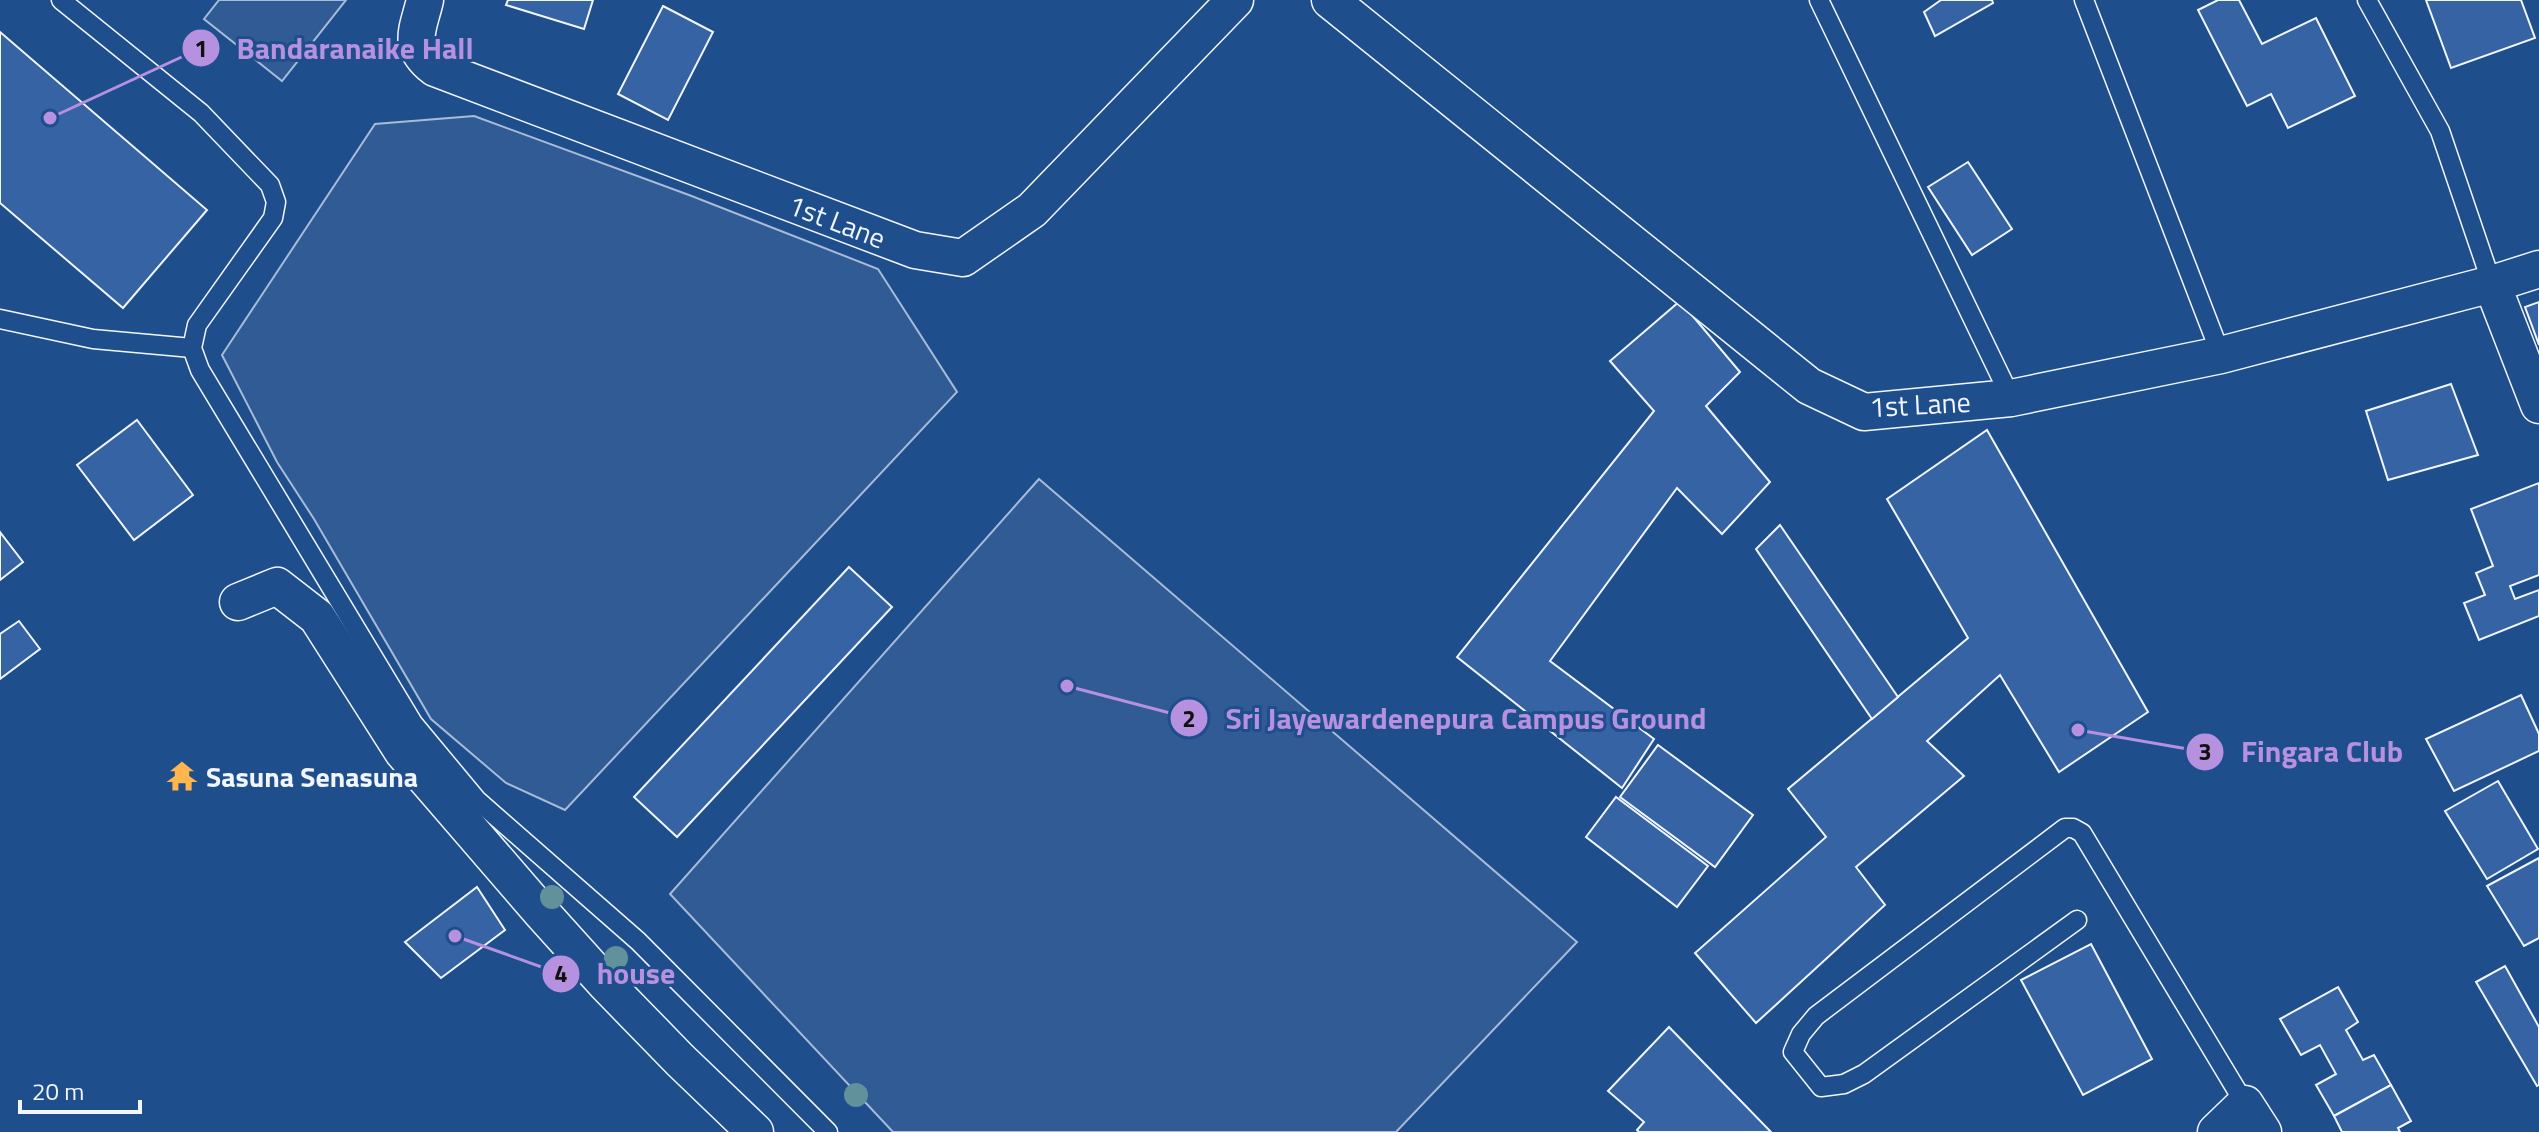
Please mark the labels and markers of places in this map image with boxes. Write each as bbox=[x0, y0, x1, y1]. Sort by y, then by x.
callout: Bandaranaike Hall bbox=[181, 21, 490, 75]
callout: Sri Jayewardenepura Campus Ground bbox=[1169, 691, 1722, 745]
callout: Fingara Club bbox=[2185, 725, 2419, 779]
place label: Sasuna Senasuna bbox=[206, 755, 418, 798]
temple icon: Sasuna Senasuna bbox=[165, 759, 199, 793]
callout: house bbox=[541, 947, 692, 1001]

